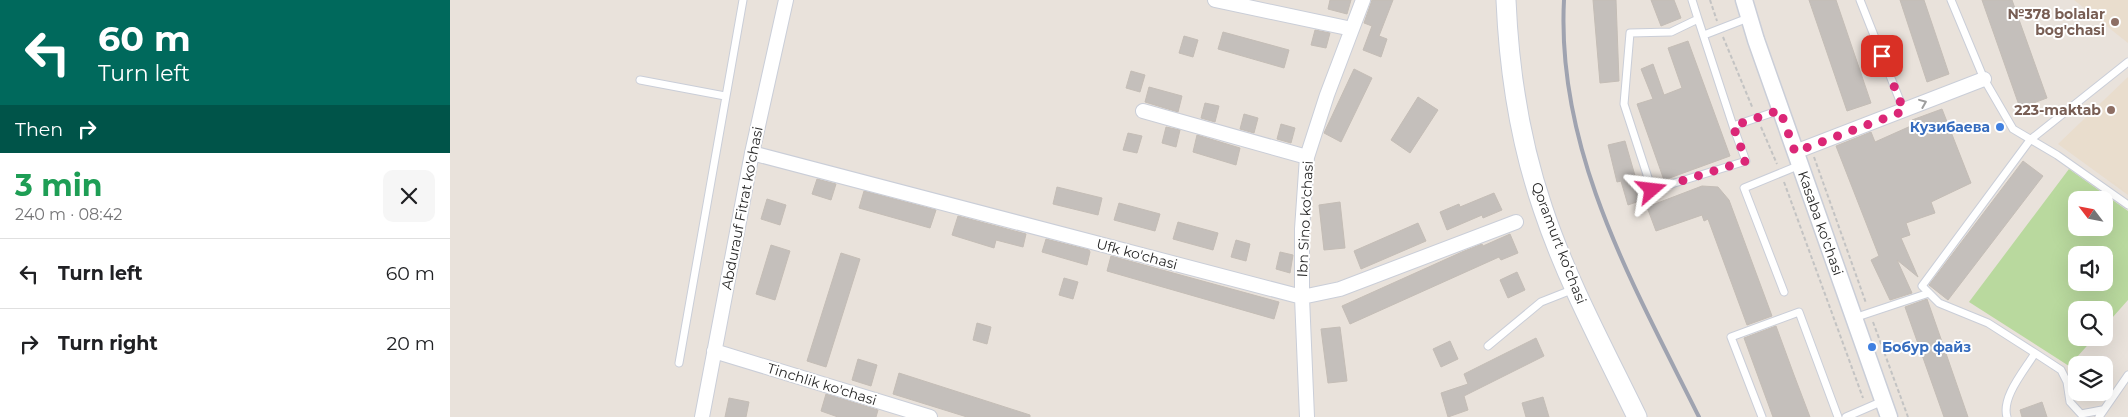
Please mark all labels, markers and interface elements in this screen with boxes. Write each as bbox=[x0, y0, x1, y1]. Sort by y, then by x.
place label: №378 bolalar bog'chasi bbox=[2008, 5, 2105, 39]
marker: №378 bolalar bog'chasi bbox=[2109, 16, 2121, 28]
text: 60 m bbox=[98, 17, 191, 60]
icon: left bbox=[15, 20, 80, 85]
pin bbox=[1861, 35, 1903, 77]
icon: arrive bbox=[1868, 42, 1896, 70]
text: Turn left bbox=[98, 60, 190, 87]
one-way arrow bbox=[1918, 99, 1926, 109]
place label: 223-maktab bbox=[2014, 101, 2101, 119]
marker: 223-maktab bbox=[2105, 104, 2117, 116]
icon: right bbox=[73, 115, 101, 143]
text: Then bbox=[15, 118, 63, 141]
place label: Кузибаева bbox=[1910, 118, 1990, 136]
marker: Кузибаева bbox=[1994, 121, 2006, 133]
street label: Abdurauf Fitrat ko'chasi bbox=[717, 125, 767, 291]
street label: Ibn Sino ko'chasi bbox=[1293, 160, 1317, 278]
position arrow bbox=[1625, 163, 1677, 215]
text: 3 min bbox=[15, 167, 102, 204]
street label: Kasaba ko'chasi bbox=[1794, 168, 1847, 278]
button: close bbox=[383, 170, 435, 222]
street label: Qoramurt koʻchasi bbox=[1527, 179, 1591, 307]
north arrow bbox=[2068, 191, 2112, 236]
map controls bbox=[2068, 191, 2113, 401]
text: 240 m · 08:42 bbox=[15, 205, 122, 224]
street label: Ufk ko'chasi bbox=[1094, 235, 1180, 273]
button: sound bbox=[2068, 246, 2113, 291]
icon: left bbox=[15, 260, 43, 288]
text: Turn left bbox=[58, 262, 143, 285]
text: 60 m bbox=[386, 262, 435, 285]
button: search bbox=[2068, 301, 2113, 346]
icon: right bbox=[15, 330, 43, 358]
text: Turn right bbox=[58, 332, 158, 355]
text: 20 m bbox=[387, 332, 435, 355]
place label: Бобур файз bbox=[1882, 338, 1971, 356]
marker: Бобур файз bbox=[1866, 341, 1878, 353]
button: layers bbox=[2068, 356, 2113, 401]
street label: Tinchlik ko'chasi bbox=[765, 359, 879, 409]

